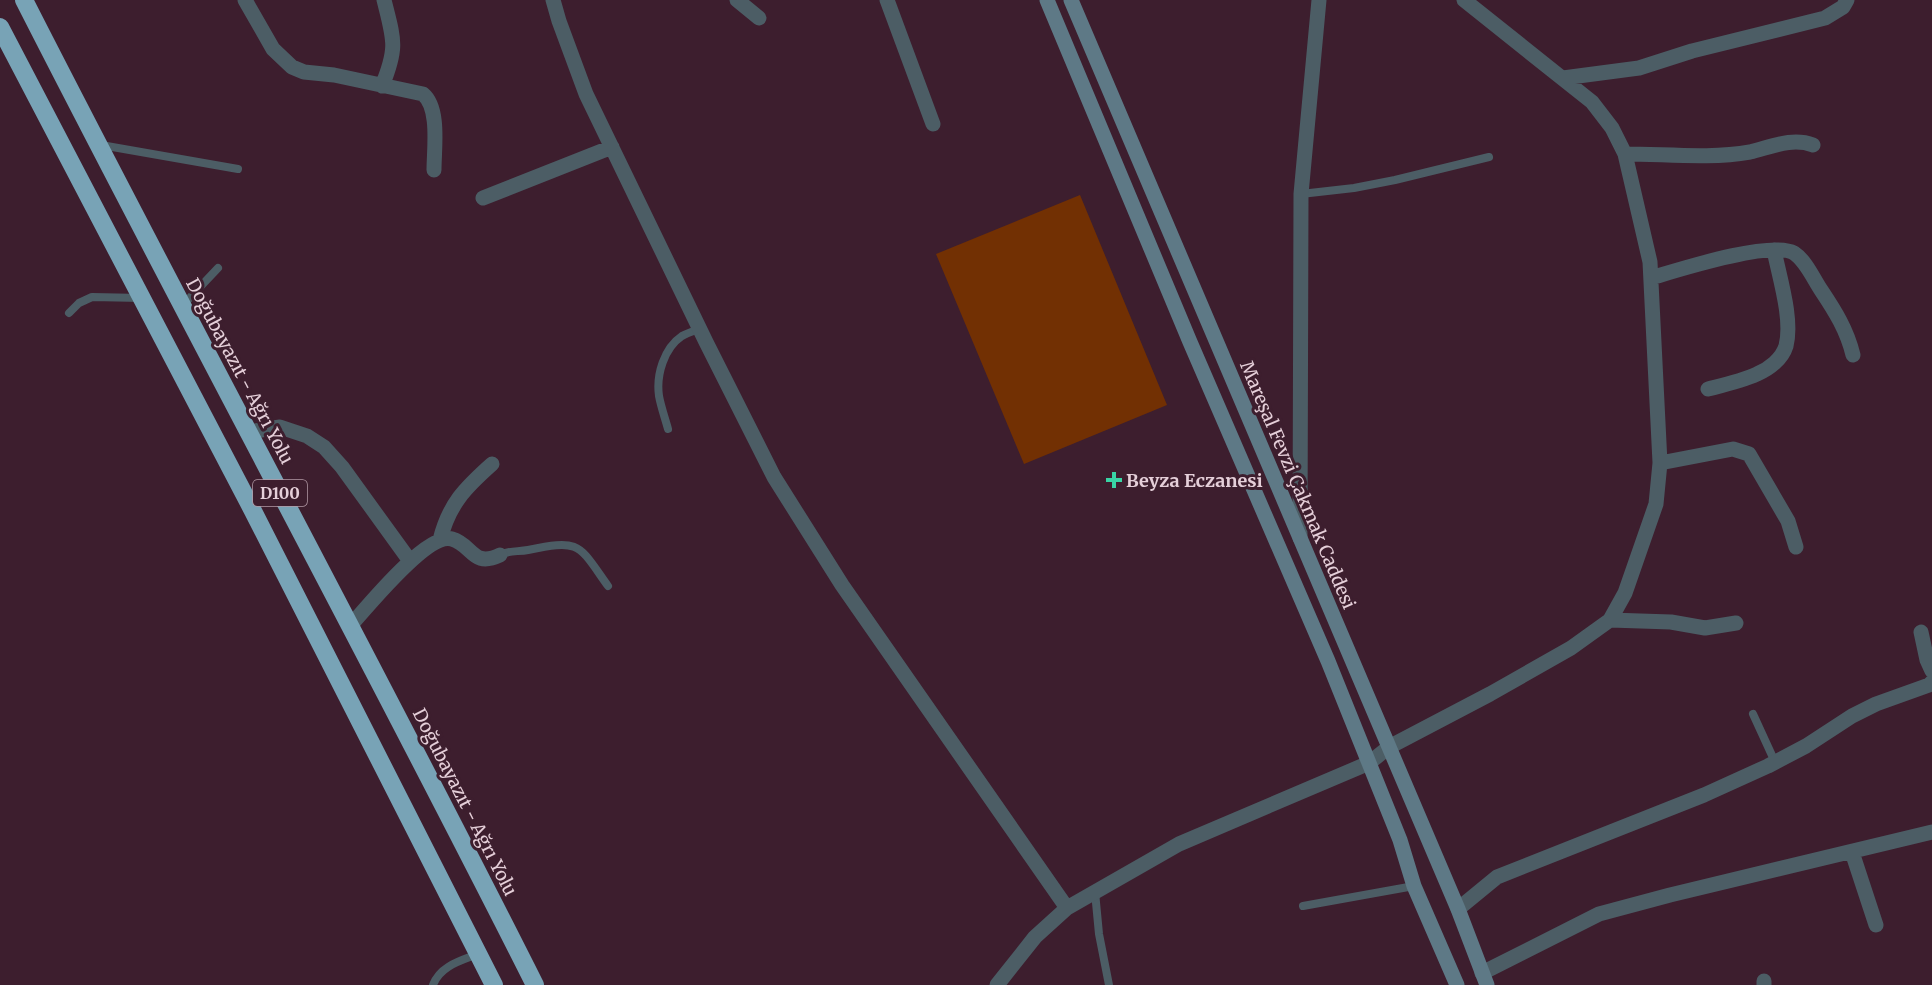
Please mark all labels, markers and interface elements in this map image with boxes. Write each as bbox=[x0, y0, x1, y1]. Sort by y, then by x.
street label: Doğubayazıt - Ağrı Yolu bbox=[181, 274, 299, 468]
street label: Mareşal Fevzi Çakmak Caddesi bbox=[1235, 358, 1361, 613]
place label: Beyza Eczanesi bbox=[1126, 469, 1263, 492]
marker: Beyza Eczanesi bbox=[1107, 473, 1121, 487]
road number: D100 bbox=[253, 480, 307, 506]
street label: Doğubayazıt - Ağrı Yolu bbox=[408, 704, 522, 900]

